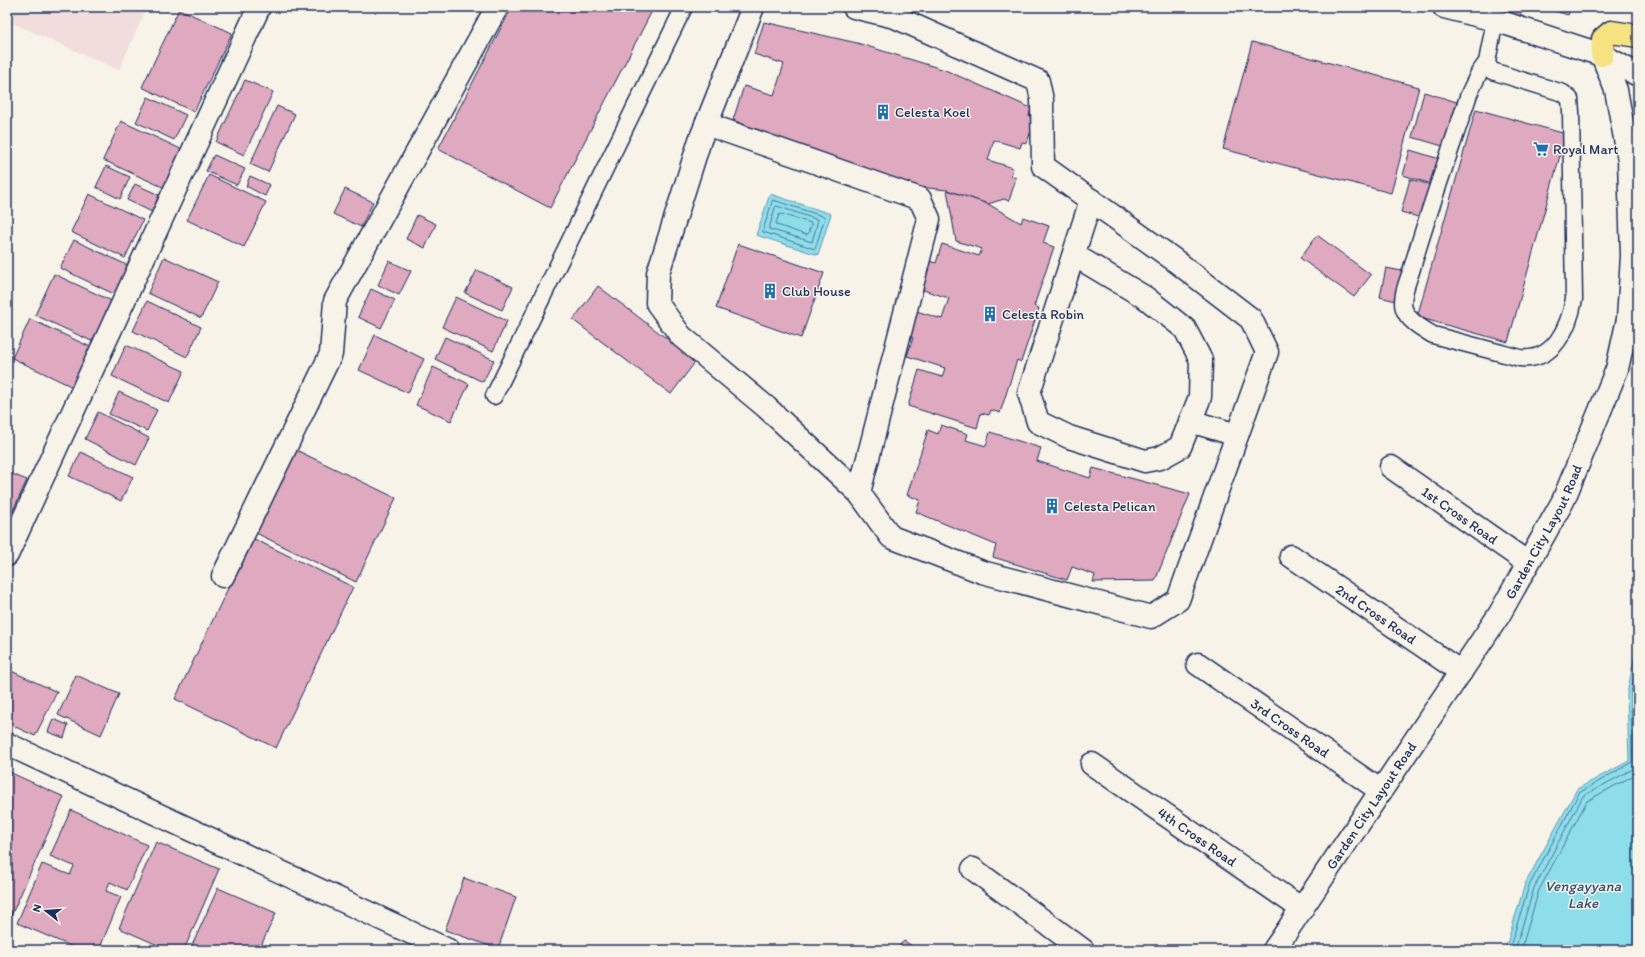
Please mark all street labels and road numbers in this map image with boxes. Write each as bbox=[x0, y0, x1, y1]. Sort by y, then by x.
street label: Garden City Layout Road bbox=[1502, 462, 1586, 602]
street label: 1st Cross Road bbox=[1418, 483, 1501, 548]
street label: 2nd Cross Road bbox=[1332, 581, 1420, 648]
street label: 3rd Cross Road bbox=[1247, 695, 1333, 762]
street label: Garden City Layout Road bbox=[1323, 739, 1420, 873]
street label: 4th Cross Road bbox=[1154, 804, 1240, 871]

